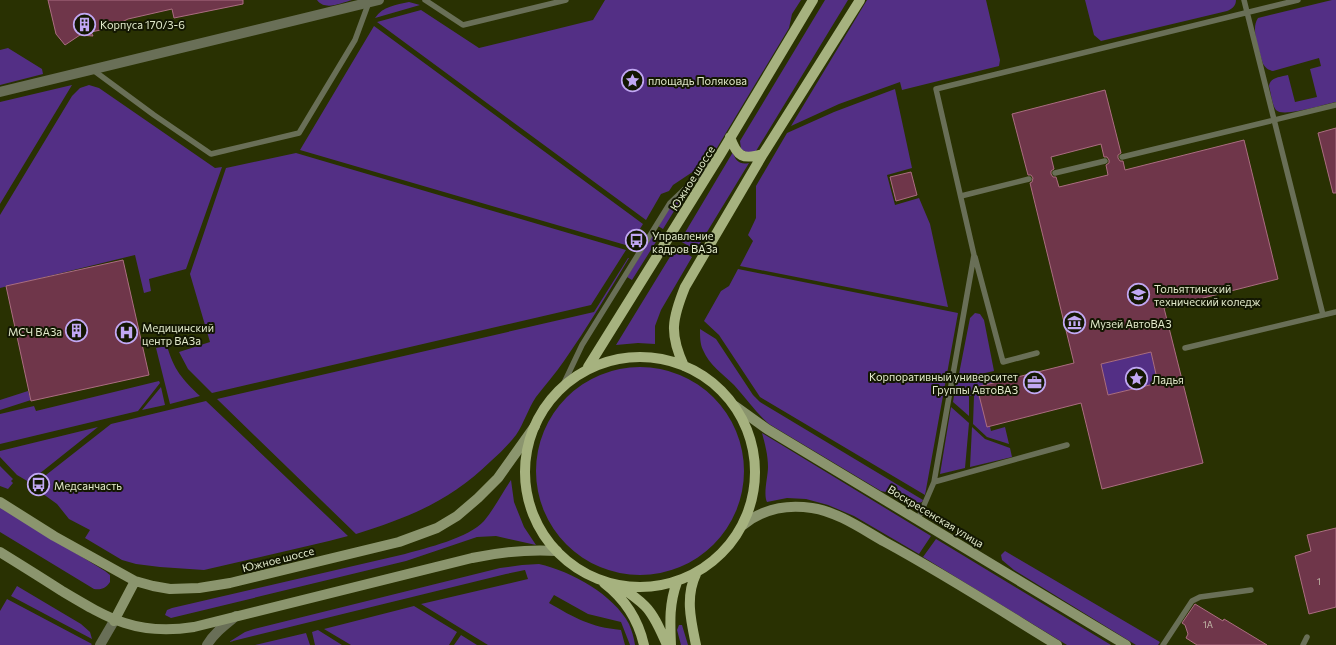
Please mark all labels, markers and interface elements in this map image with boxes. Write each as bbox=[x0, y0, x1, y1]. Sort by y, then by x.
building icon: Корпуса 170/3-6 bbox=[72, 11, 98, 37]
place label: Корпуса 170/3-6 bbox=[100, 18, 185, 31]
place icon: площадь Полякова bbox=[620, 67, 646, 93]
place label: площадь Полякова bbox=[648, 74, 747, 87]
street label: Южное шоссе bbox=[667, 143, 717, 213]
bus stop icon: Управление кадров ВАЗа bbox=[624, 228, 650, 254]
place label: Управление кадров ВАЗа bbox=[652, 229, 718, 255]
school or university icon: Тольяттинский технический коледж bbox=[1126, 281, 1152, 307]
place label: Тольяттинский технический коледж bbox=[1154, 282, 1261, 308]
museum icon: Музей АвтоВАЗ bbox=[1062, 310, 1088, 336]
place label: Музей АвтоВАЗ bbox=[1090, 317, 1171, 330]
building icon: МСЧ ВАЗа bbox=[64, 318, 90, 344]
hospital icon: Медицинский центр ВАЗа bbox=[114, 320, 140, 346]
place label: Медицинский центр ВАЗа bbox=[142, 321, 214, 347]
place label: МСЧ ВАЗа bbox=[8, 325, 62, 338]
place icon: Ладья bbox=[1123, 366, 1149, 392]
office icon: Корпоративный университет Группы АвтоВАЗ bbox=[1021, 369, 1047, 395]
place label: Корпоративный университет Группы АвтоВАЗ bbox=[869, 370, 1018, 396]
place label: Ладья bbox=[1152, 373, 1184, 386]
bus stop icon: Медсанчасть bbox=[25, 472, 51, 498]
place label: Медсанчасть bbox=[54, 479, 122, 492]
street label: Воскресенская улица bbox=[886, 482, 986, 550]
street label: Южное шоссе bbox=[241, 544, 316, 574]
house number: 1 bbox=[1317, 576, 1321, 587]
house number: 1А bbox=[1203, 619, 1213, 630]

